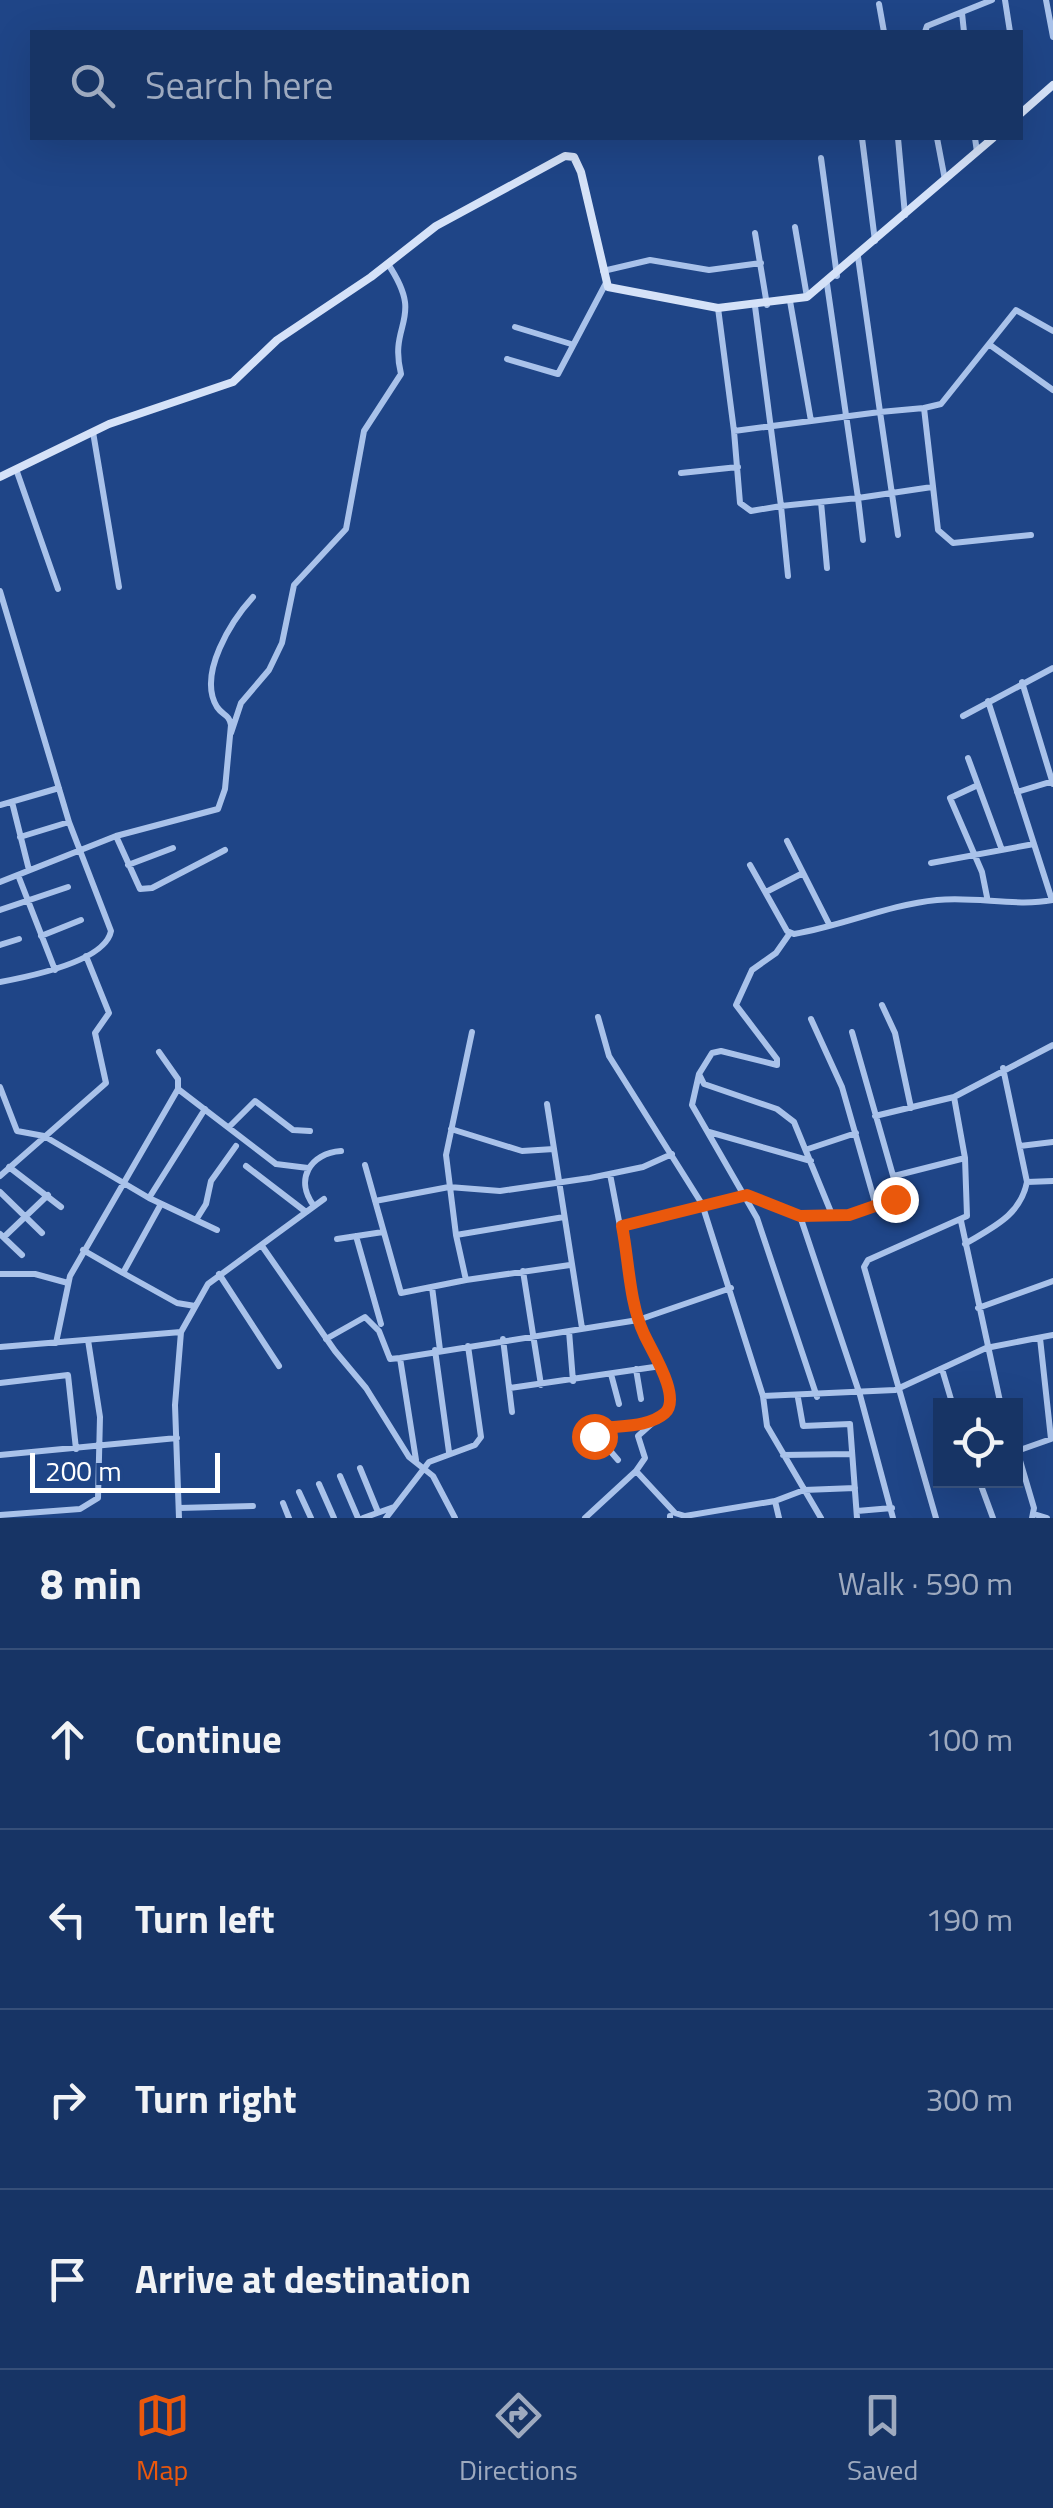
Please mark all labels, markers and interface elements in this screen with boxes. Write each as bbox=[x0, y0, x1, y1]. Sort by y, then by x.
search box bbox=[30, 30, 1023, 140]
text: Search here bbox=[145, 56, 333, 114]
icon: search bbox=[65, 58, 120, 113]
route end bbox=[873, 1177, 919, 1223]
map controls bbox=[933, 1398, 1023, 1488]
button: locate bbox=[933, 1398, 1023, 1488]
route start bbox=[572, 1414, 618, 1460]
scale bar bbox=[30, 1448, 220, 1492]
text: 200 m bbox=[45, 1449, 122, 1492]
text: 8 min bbox=[40, 1551, 142, 1615]
text: Walk · 590 m bbox=[838, 1559, 1013, 1607]
text: Continue bbox=[135, 1710, 282, 1768]
icon: ahead bbox=[40, 1712, 95, 1767]
text: 100 m bbox=[925, 1715, 1013, 1763]
text: Turn left bbox=[135, 1890, 275, 1948]
icon: left bbox=[40, 1892, 95, 1947]
text: 190 m bbox=[925, 1895, 1013, 1943]
text: Turn right bbox=[135, 2070, 297, 2128]
icon: right bbox=[40, 2072, 95, 2127]
text: 300 m bbox=[925, 2075, 1013, 2123]
text: Arrive at destination bbox=[135, 2250, 471, 2308]
icon: arrive bbox=[40, 2252, 95, 2307]
tab: Map bbox=[135, 2388, 190, 2491]
tab: Directions bbox=[459, 2388, 578, 2491]
tab: Saved bbox=[847, 2388, 918, 2491]

